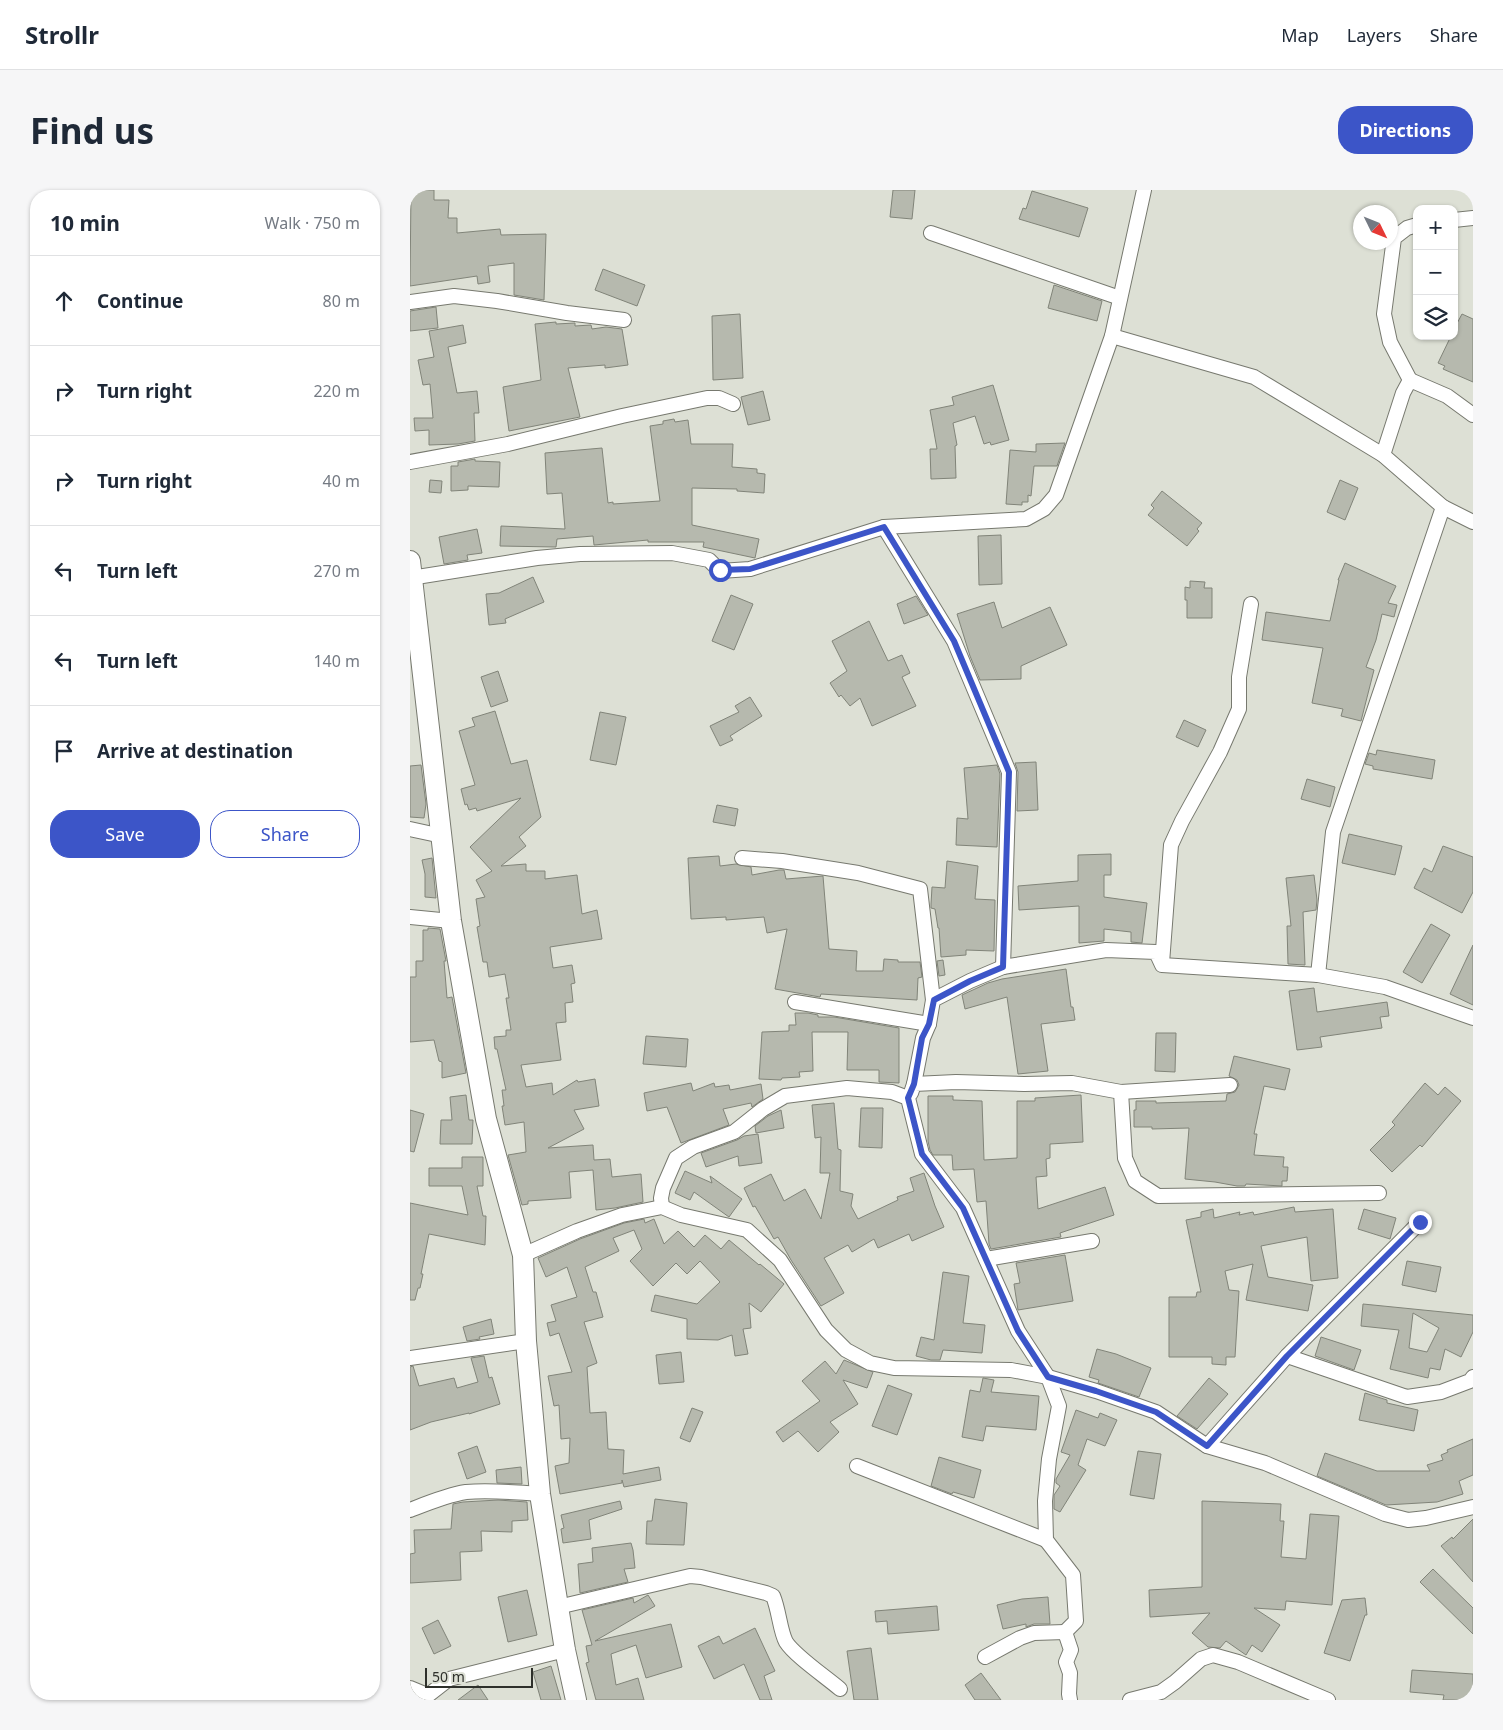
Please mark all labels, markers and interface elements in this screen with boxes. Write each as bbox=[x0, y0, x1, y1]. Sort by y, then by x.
text: Strollr bbox=[25, 18, 99, 51]
text: Map bbox=[1281, 23, 1319, 47]
text: Layers bbox=[1347, 23, 1402, 47]
text: Share bbox=[1430, 23, 1478, 47]
button: Directions bbox=[1338, 106, 1473, 154]
text: Find us bbox=[30, 107, 154, 154]
north arrow bbox=[1353, 205, 1398, 250]
map controls bbox=[1413, 205, 1458, 340]
button: + bbox=[1413, 205, 1458, 250]
text: 10 min bbox=[50, 209, 120, 237]
text: Walk · 750 m bbox=[265, 212, 360, 234]
button: − bbox=[1413, 250, 1458, 295]
icon: ahead bbox=[50, 287, 78, 315]
text: Continue bbox=[97, 288, 183, 314]
text: 80 m bbox=[323, 290, 360, 312]
button: layers bbox=[1413, 295, 1458, 340]
icon: right bbox=[50, 377, 78, 405]
text: Turn right bbox=[97, 378, 192, 404]
text: 220 m bbox=[313, 380, 360, 402]
icon: right bbox=[50, 467, 78, 495]
text: Turn right bbox=[97, 468, 192, 494]
text: 40 m bbox=[323, 470, 360, 492]
icon: left bbox=[50, 557, 78, 585]
text: Turn left bbox=[97, 558, 178, 584]
route start bbox=[709, 559, 732, 582]
text: 270 m bbox=[313, 560, 360, 582]
icon: left bbox=[50, 647, 78, 675]
text: Turn left bbox=[97, 648, 178, 674]
text: 140 m bbox=[313, 650, 360, 672]
icon: arrive bbox=[50, 737, 78, 765]
text: Arrive at destination bbox=[97, 738, 293, 764]
button: Save bbox=[50, 810, 200, 858]
button: Share bbox=[210, 810, 360, 858]
route end bbox=[1409, 1211, 1432, 1234]
scale bar bbox=[425, 1665, 532, 1688]
text: 50 m bbox=[432, 1667, 465, 1686]

